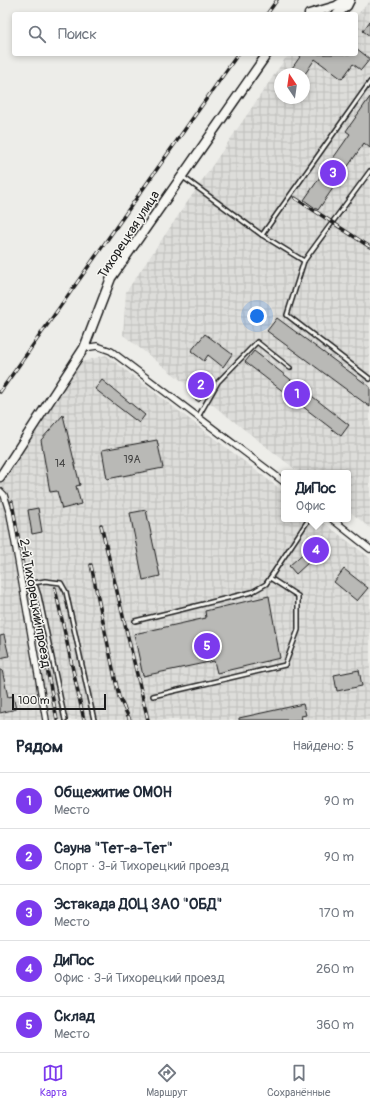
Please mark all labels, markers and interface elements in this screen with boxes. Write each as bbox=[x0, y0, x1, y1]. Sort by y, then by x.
search box bbox=[12, 12, 358, 56]
icon: search bbox=[26, 23, 48, 45]
text: Поиск bbox=[58, 25, 97, 44]
north arrow bbox=[274, 68, 310, 104]
pin: 3 bbox=[320, 158, 346, 188]
street label: Тихорецкая улица bbox=[95, 188, 163, 281]
your location bbox=[247, 306, 267, 326]
pin: 2 bbox=[188, 370, 214, 400]
pin: 1 bbox=[284, 379, 310, 409]
house number: 19А bbox=[123, 453, 141, 466]
house number: 14 bbox=[55, 457, 66, 470]
popup bbox=[281, 470, 351, 522]
text: ДиПос bbox=[296, 479, 336, 498]
text: Офис bbox=[296, 498, 326, 514]
pin: 4 bbox=[303, 535, 329, 565]
street label: 2-й Тихорецкий проезд bbox=[16, 537, 54, 669]
pin: 5 bbox=[194, 631, 220, 661]
scale bar bbox=[12, 692, 106, 711]
text: 100 m bbox=[18, 694, 49, 707]
text: Рядом bbox=[16, 736, 63, 757]
text: Найдено: 5 bbox=[292, 738, 354, 754]
text: Общежитие ОМОН bbox=[54, 783, 172, 802]
text: 1 bbox=[26, 793, 32, 809]
text: 90 m bbox=[324, 793, 354, 809]
text: Место bbox=[54, 802, 90, 818]
text: Сауна "Тет-а-Тет" bbox=[54, 839, 173, 858]
text: 2 bbox=[25, 849, 33, 865]
text: 90 m bbox=[324, 849, 354, 865]
text: Спорт · 3-й Тихорецкий проезд bbox=[54, 858, 229, 874]
text: Эстакада ДОЦ ЗАО "ОБД" bbox=[54, 895, 222, 914]
text: 3 bbox=[25, 905, 33, 921]
text: 170 m bbox=[319, 905, 354, 921]
text: Место bbox=[54, 914, 90, 930]
text: ДиПос bbox=[54, 951, 94, 970]
text: 4 bbox=[25, 961, 33, 977]
text: 260 m bbox=[316, 961, 354, 977]
text: Офис · 3-й Тихорецкий проезд bbox=[54, 970, 224, 986]
text: Склад bbox=[54, 1007, 95, 1026]
text: 5 bbox=[25, 1017, 33, 1033]
text: 360 m bbox=[316, 1017, 354, 1033]
text: Место bbox=[54, 1026, 90, 1042]
tab: Карта bbox=[40, 1062, 67, 1099]
tab: Маршрут bbox=[146, 1062, 188, 1099]
tab: Сохранённые bbox=[267, 1062, 330, 1099]

